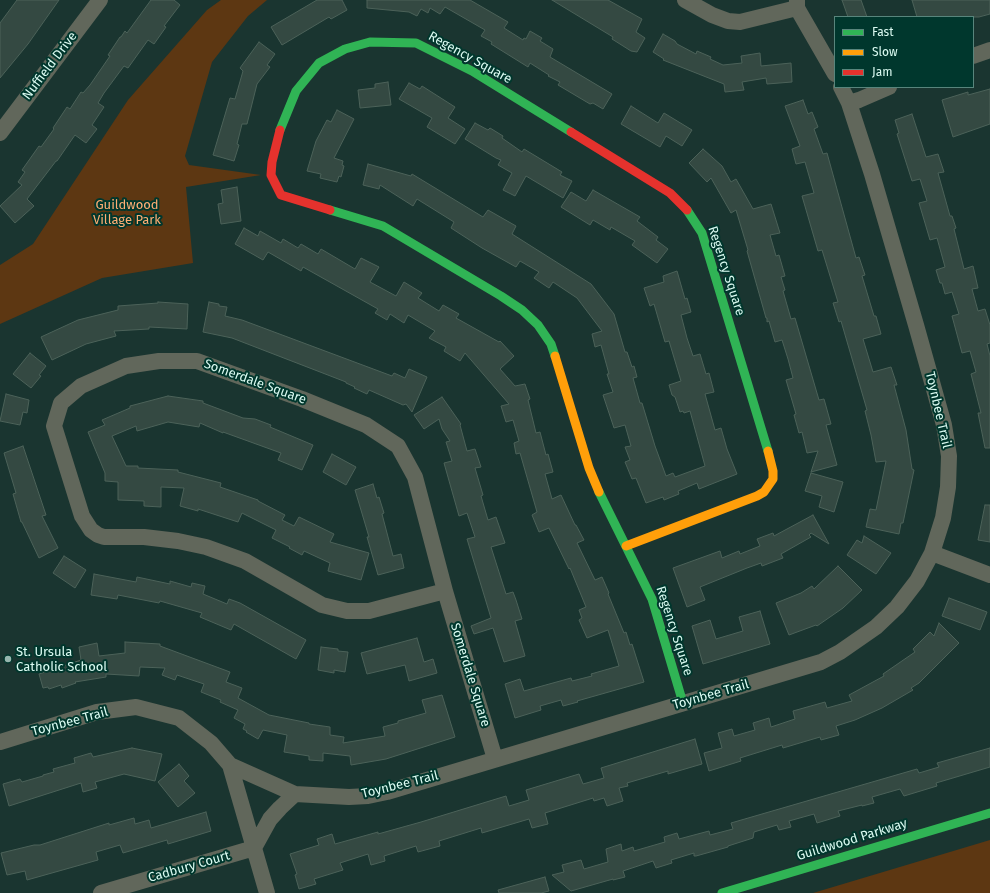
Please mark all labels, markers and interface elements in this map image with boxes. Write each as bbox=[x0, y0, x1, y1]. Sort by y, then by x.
legend bbox=[834, 16, 974, 88]
text: Fast bbox=[872, 25, 894, 39]
street label: Nuffield Drive bbox=[19, 29, 81, 103]
street label: Regency Square bbox=[425, 29, 515, 87]
text: Slow bbox=[872, 45, 898, 59]
text: Jam bbox=[872, 65, 892, 79]
park label: Guildwood Village Park bbox=[93, 197, 161, 228]
street label: Regency Square bbox=[704, 224, 748, 318]
street label: Somerdale Square bbox=[202, 356, 308, 408]
street label: Toynbee Trail bbox=[922, 370, 954, 450]
street label: Regency Square bbox=[652, 584, 696, 678]
street label: Somerdale Square bbox=[447, 621, 493, 729]
place label: St. Ursula Catholic School bbox=[16, 644, 107, 675]
marker: St. Ursula Catholic School bbox=[3, 654, 13, 664]
street label: Toynbee Trail bbox=[671, 677, 751, 713]
street label: Toynbee Trail bbox=[30, 704, 110, 740]
street label: Toynbee Trail bbox=[360, 768, 440, 802]
street label: Guildwood Parkway bbox=[795, 816, 909, 864]
street label: Cadbury Court bbox=[146, 848, 232, 886]

